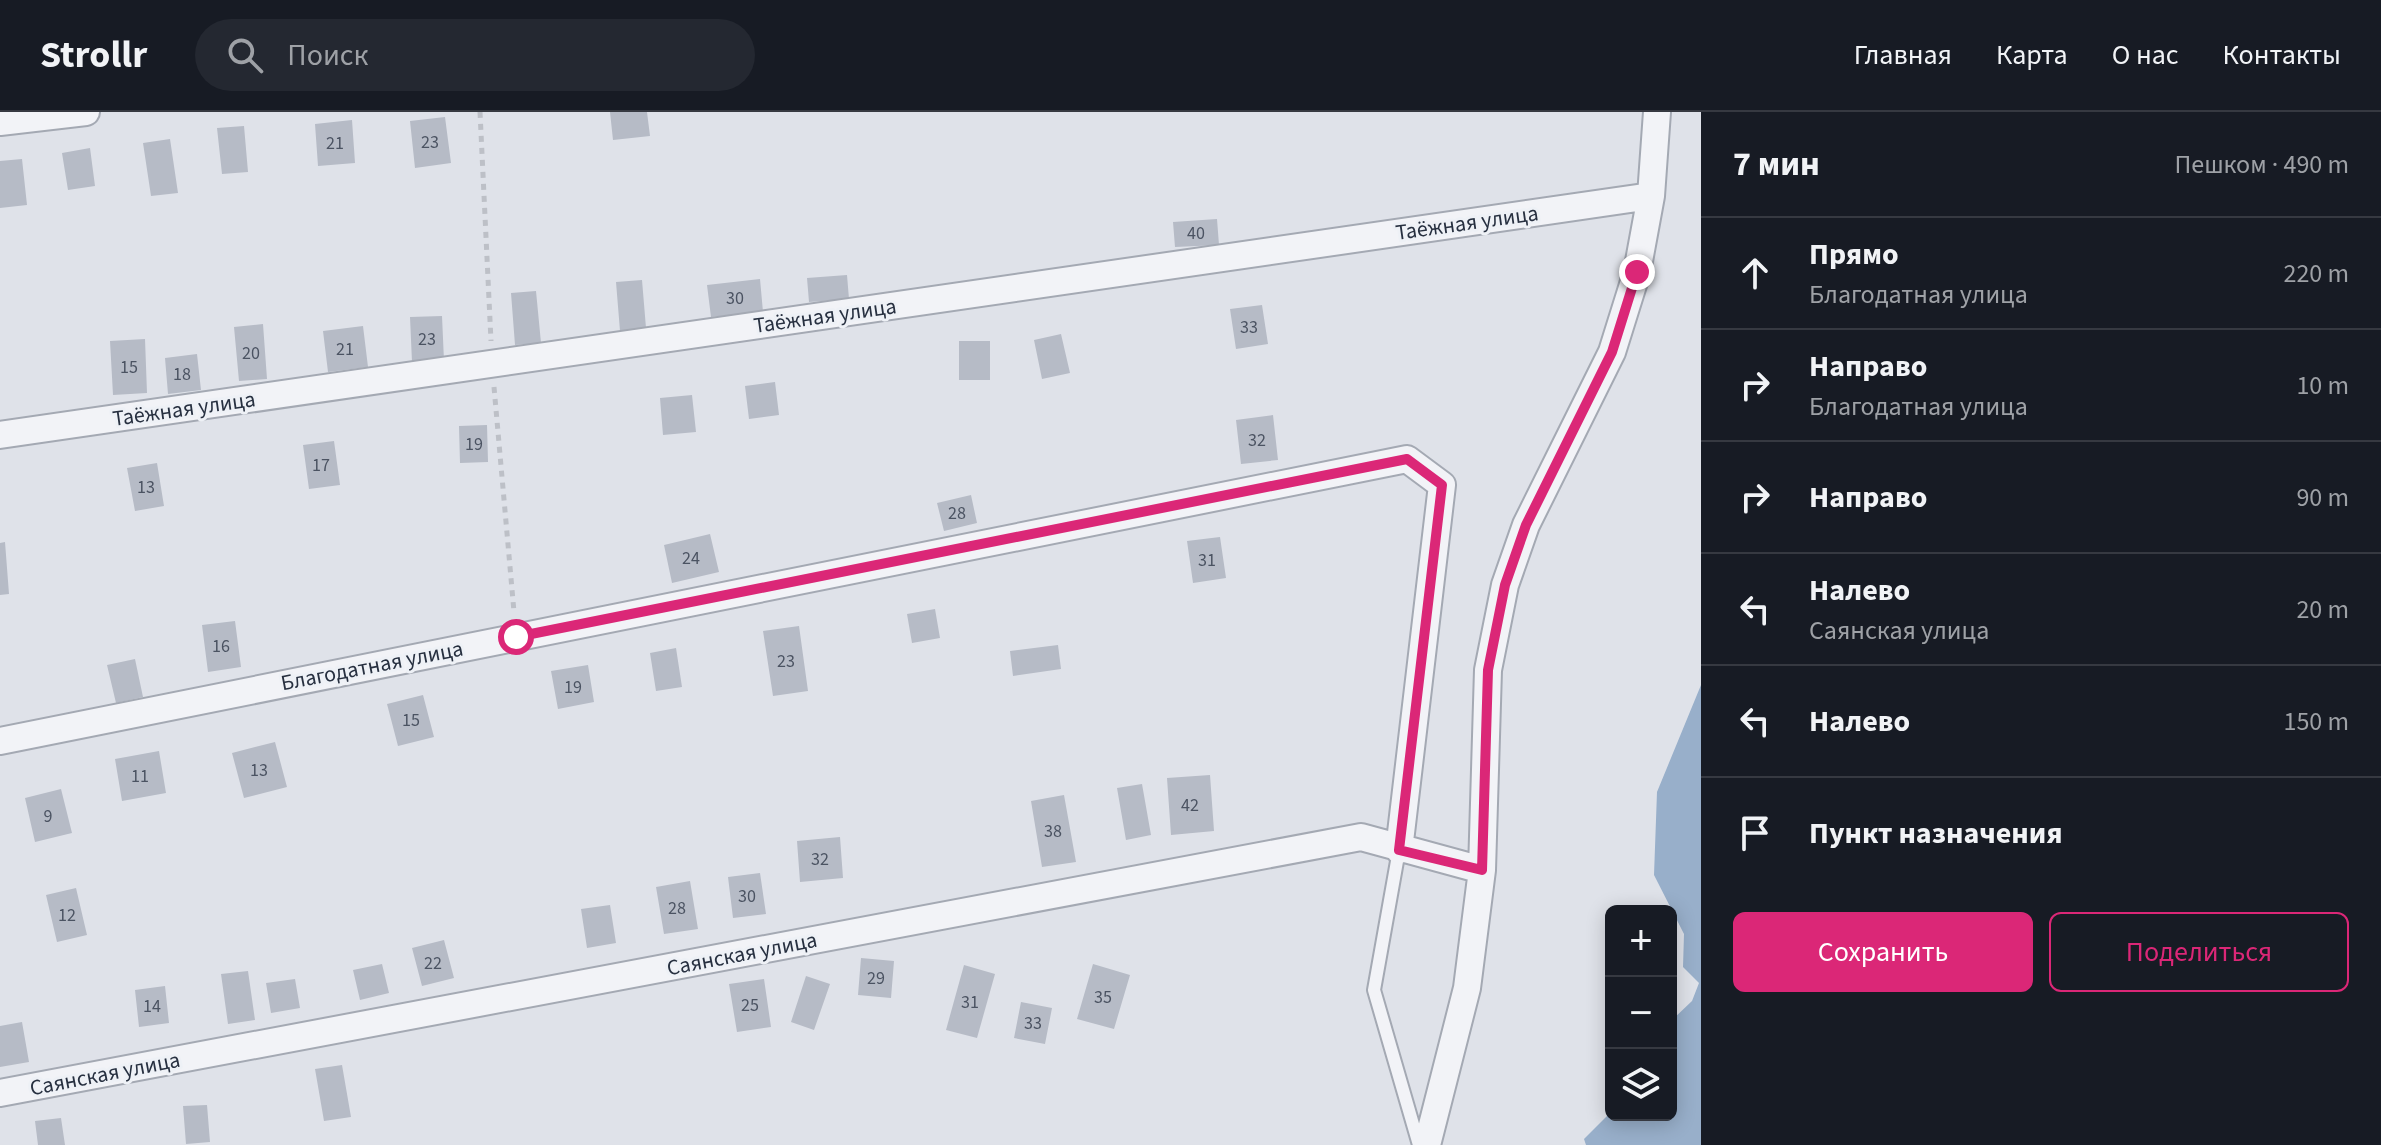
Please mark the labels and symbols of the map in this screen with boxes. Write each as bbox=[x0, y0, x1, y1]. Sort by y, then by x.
house number: 23 bbox=[421, 130, 439, 155]
house number: 21 bbox=[326, 131, 344, 156]
street label: Таёжная улица bbox=[1393, 197, 1541, 249]
house number: 40 bbox=[1187, 221, 1205, 246]
route end bbox=[1619, 254, 1655, 290]
house number: 30 bbox=[726, 286, 744, 311]
street label: Таёжная улица bbox=[751, 290, 899, 342]
house number: 33 bbox=[1240, 315, 1258, 340]
house number: 23 bbox=[418, 327, 436, 352]
house number: 21 bbox=[336, 337, 354, 362]
house number: 20 bbox=[242, 341, 260, 366]
house number: 15 bbox=[120, 355, 138, 380]
house number: 18 bbox=[173, 362, 191, 387]
street label: Таёжная улица bbox=[110, 383, 258, 435]
house number: 32 bbox=[1248, 428, 1266, 453]
house number: 19 bbox=[465, 432, 483, 457]
house number: 17 bbox=[312, 453, 330, 478]
house number: 13 bbox=[137, 475, 155, 500]
house number: 28 bbox=[948, 501, 966, 526]
house number: 24 bbox=[682, 546, 700, 571]
house number: 31 bbox=[1198, 548, 1216, 573]
route start bbox=[498, 619, 534, 655]
street label: Благодатная улица bbox=[278, 633, 466, 699]
house number: 16 bbox=[212, 634, 230, 659]
house number: 23 bbox=[777, 649, 795, 674]
house number: 19 bbox=[564, 675, 582, 700]
house number: 15 bbox=[402, 708, 420, 733]
house number: 13 bbox=[250, 758, 268, 783]
house number: 11 bbox=[131, 764, 149, 789]
house number: 42 bbox=[1181, 793, 1199, 818]
house number: 9 bbox=[44, 804, 53, 829]
house number: 38 bbox=[1044, 819, 1062, 844]
house number: 32 bbox=[811, 847, 829, 872]
house number: 30 bbox=[738, 884, 756, 909]
house number: 28 bbox=[668, 896, 686, 921]
house number: 12 bbox=[58, 903, 76, 928]
street label: Саянская улица bbox=[664, 924, 820, 984]
house number: 22 bbox=[424, 951, 442, 976]
house number: 29 bbox=[867, 966, 885, 991]
house number: 35 bbox=[1094, 985, 1112, 1010]
house number: 31 bbox=[961, 990, 979, 1015]
house number: 25 bbox=[741, 993, 759, 1018]
house number: 14 bbox=[143, 994, 161, 1019]
house number: 33 bbox=[1024, 1011, 1042, 1036]
street label: Саянская улица bbox=[27, 1044, 183, 1104]

